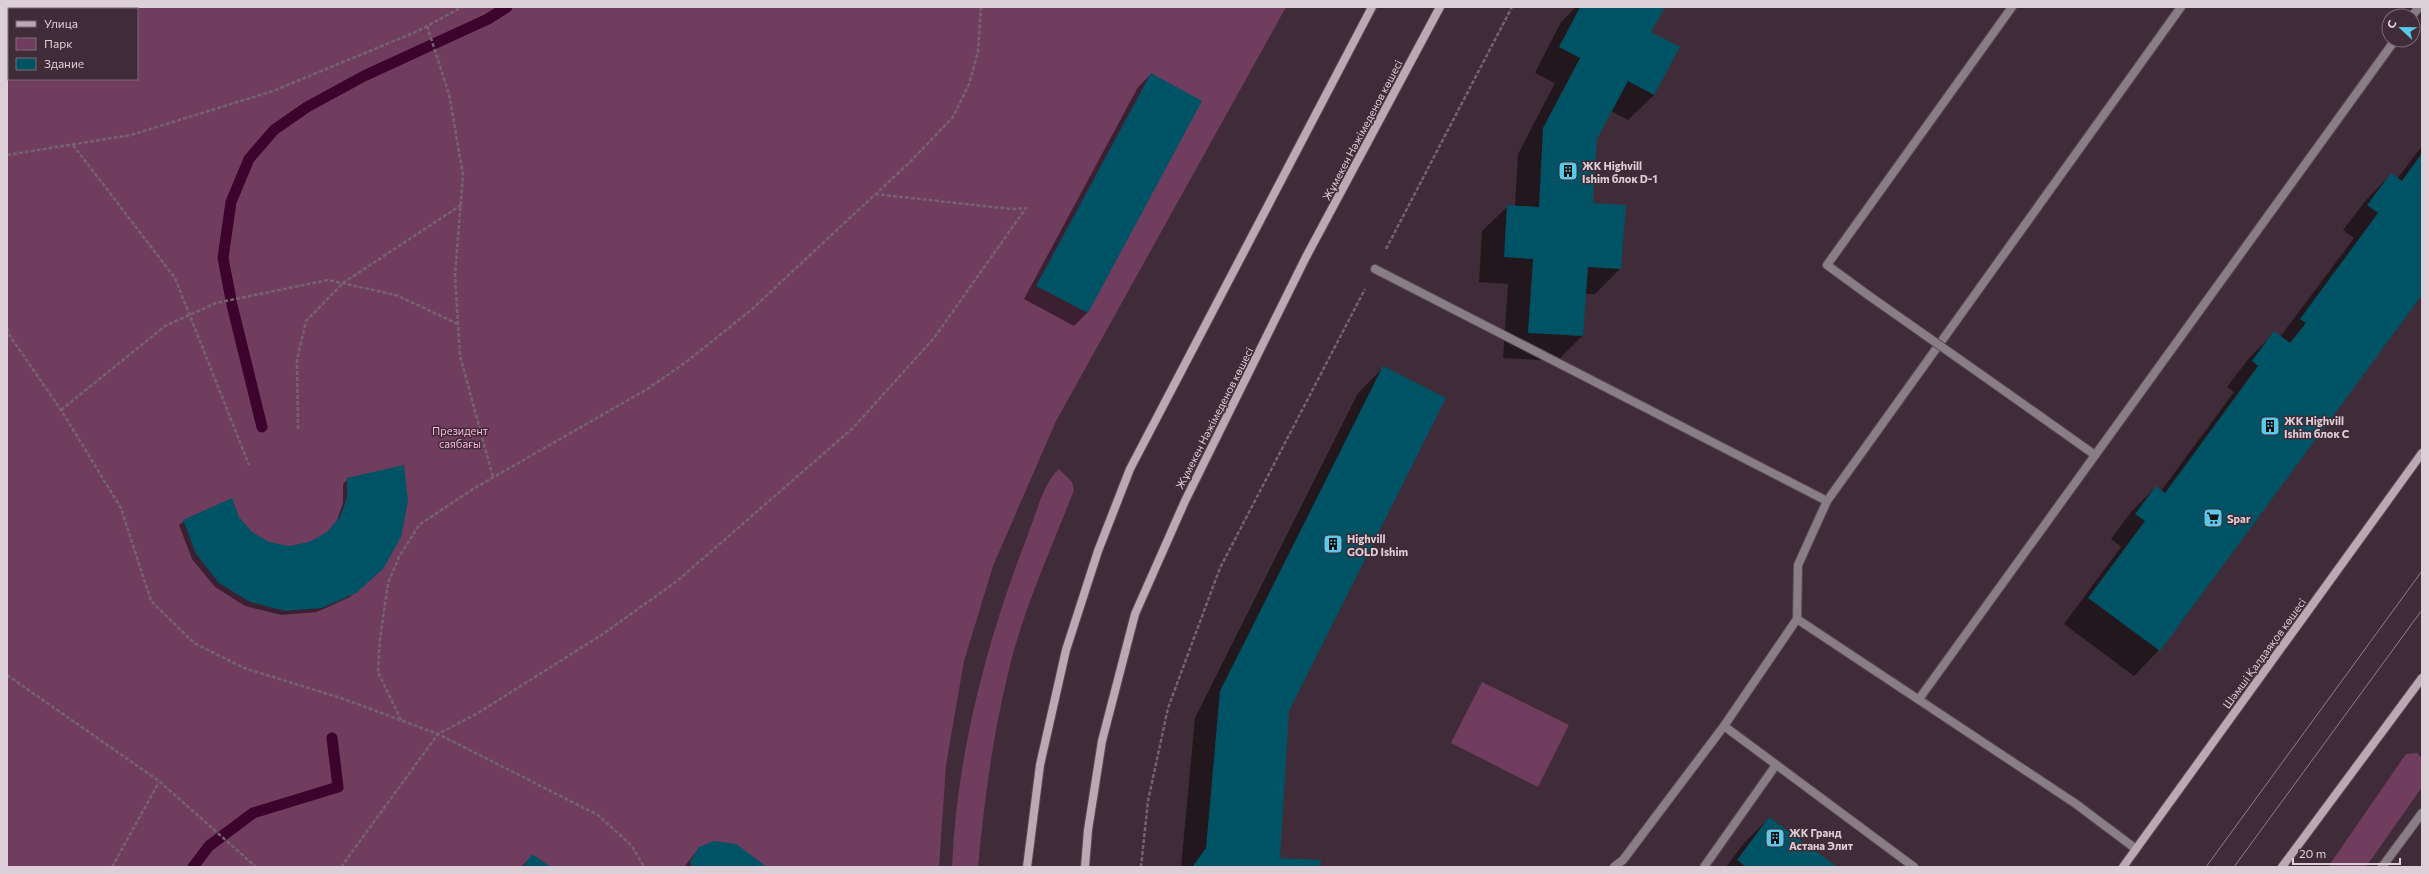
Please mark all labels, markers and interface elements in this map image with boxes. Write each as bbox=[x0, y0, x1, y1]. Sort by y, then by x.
legend bbox=[8, 8, 138, 80]
north arrow bbox=[2381, 8, 2421, 48]
text: Улица bbox=[44, 16, 78, 30]
text: С bbox=[2384, 18, 2399, 30]
text: Парк bbox=[44, 36, 73, 50]
text: Здание bbox=[44, 56, 84, 70]
street label: Жұмекен Нәжімеденов көшесі bbox=[1319, 57, 1405, 203]
place label: ЖК Highvill Ishim блок D-1 bbox=[1582, 159, 1658, 185]
building icon: ЖК Highvill Ishim блок D-1 bbox=[1557, 160, 1579, 182]
street label: Жұмекен Нәжімеденов көшесі bbox=[1172, 345, 1256, 491]
place label: ЖК Highvill Ishim блок C bbox=[2284, 414, 2350, 440]
building icon: ЖК Highvill Ishim блок C bbox=[2259, 415, 2281, 437]
park label: Президент саябағы bbox=[432, 424, 488, 450]
supermarket icon: Spar bbox=[2202, 507, 2224, 529]
place label: Spar bbox=[2227, 512, 2251, 525]
place label: Highvill GOLD Ishim bbox=[1347, 532, 1409, 558]
building icon: Highvill GOLD Ishim bbox=[1322, 533, 1344, 555]
street label: Шәмші Қалдаяқов көшесі bbox=[2220, 595, 2308, 711]
place label: ЖК Гранд Астана Элит bbox=[1789, 826, 1854, 852]
building icon: ЖК Гранд Астана Элит bbox=[1764, 827, 1786, 849]
scale bar bbox=[2293, 840, 2400, 866]
text: 20 m bbox=[2299, 846, 2326, 860]

